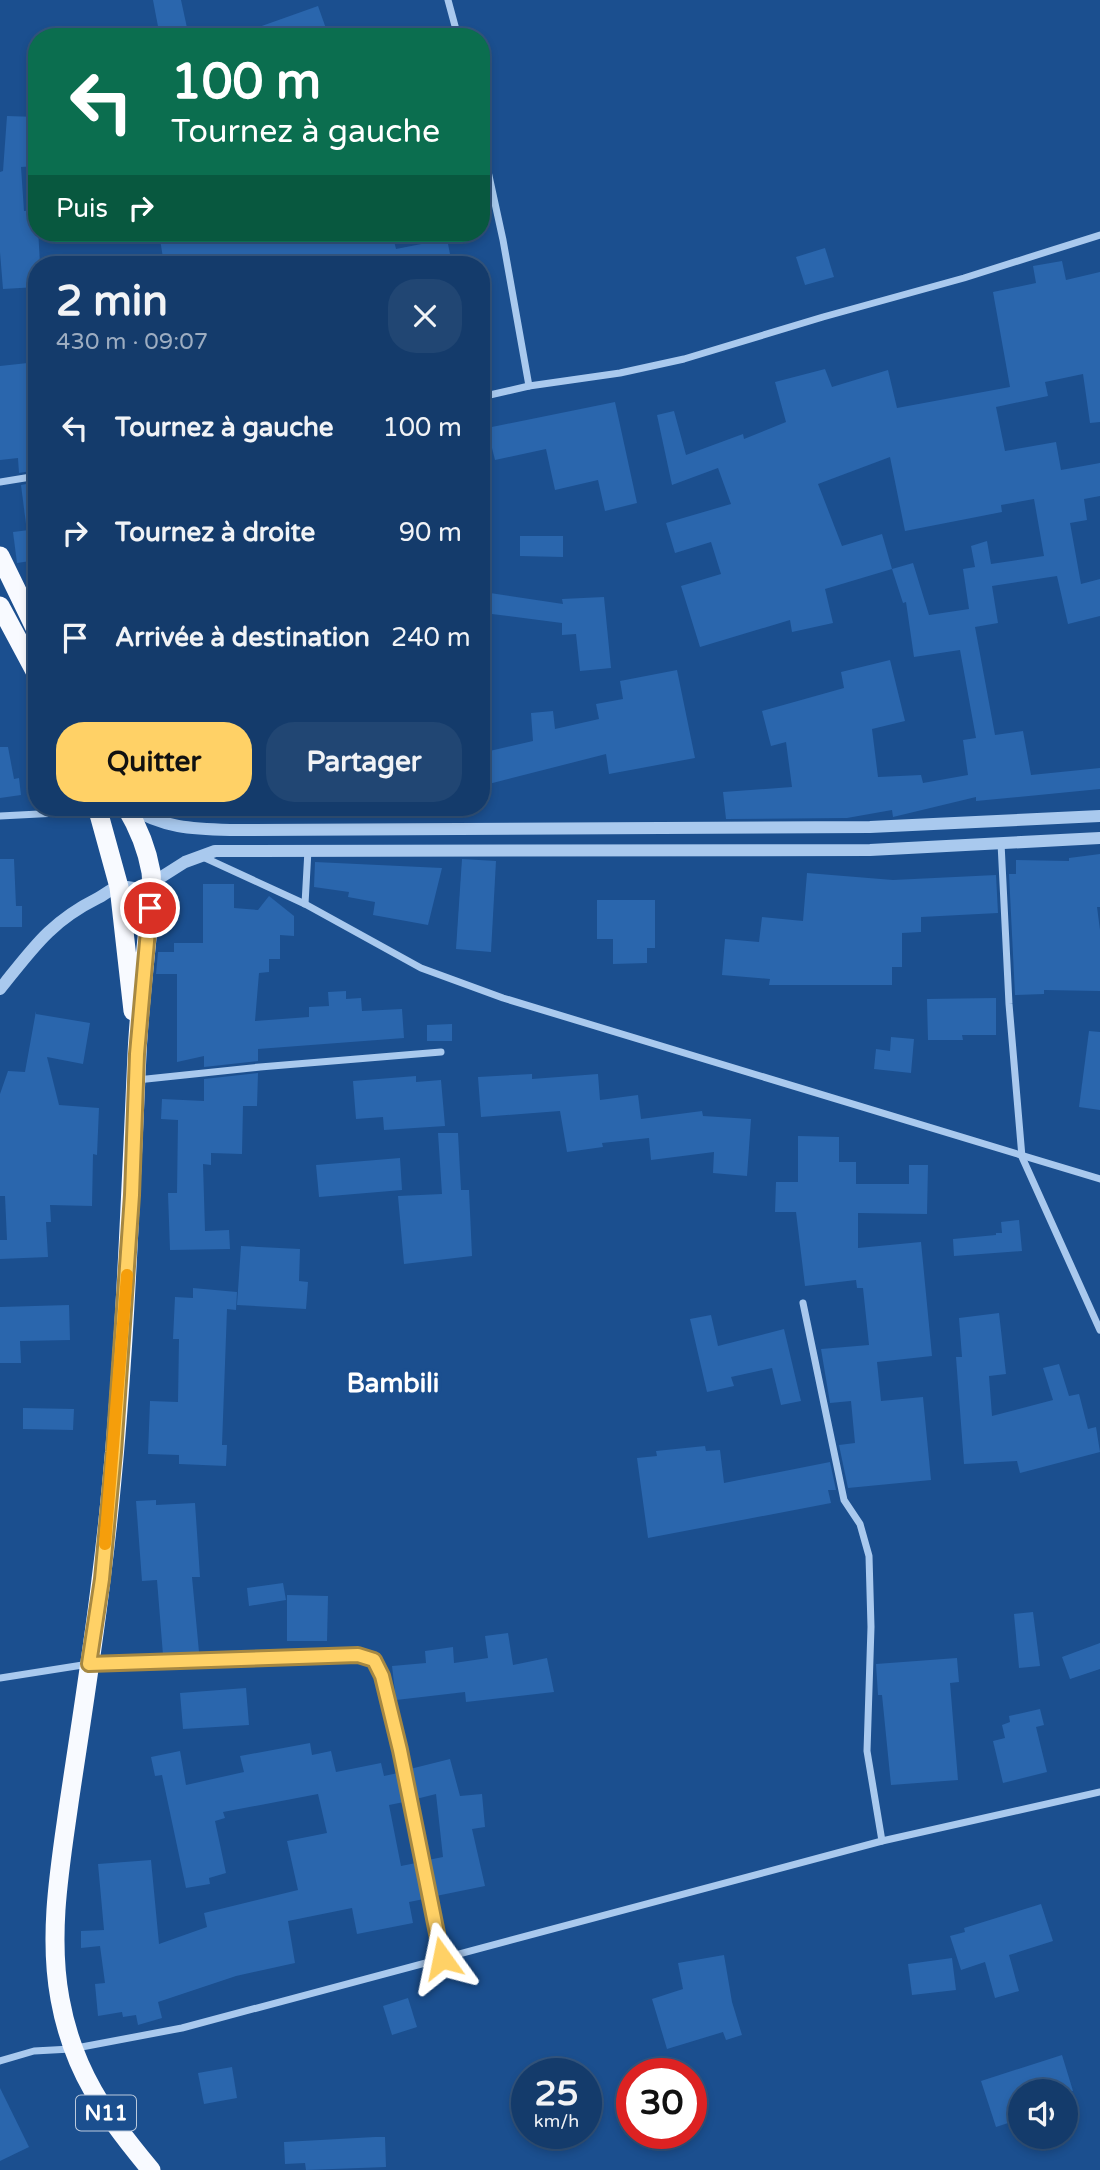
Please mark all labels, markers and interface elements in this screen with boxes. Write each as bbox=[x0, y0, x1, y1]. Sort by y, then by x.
text: 100 m bbox=[171, 53, 321, 112]
icon: left bbox=[56, 56, 147, 147]
text: Tournez à gauche bbox=[171, 113, 440, 151]
icon: right bbox=[122, 189, 160, 227]
text: Puis bbox=[56, 193, 108, 224]
text: 2 min bbox=[56, 276, 168, 327]
button: close bbox=[388, 279, 462, 353]
text: 430 m · 09:07 bbox=[56, 328, 208, 356]
icon: left bbox=[56, 409, 94, 447]
text: Tournez à gauche bbox=[115, 412, 334, 443]
text: 100 m bbox=[382, 412, 462, 443]
icon: right bbox=[56, 514, 94, 552]
text: Tournez à droite bbox=[115, 517, 315, 548]
text: 90 m bbox=[399, 517, 462, 548]
icon: arrive bbox=[56, 619, 94, 657]
text: Arrivée à destination bbox=[115, 622, 370, 653]
text: 240 m bbox=[391, 622, 471, 653]
button: Quitter bbox=[56, 722, 252, 802]
button: Partager bbox=[266, 722, 462, 802]
pin bbox=[120, 878, 180, 938]
icon: arrive bbox=[131, 889, 169, 927]
district label: Bambili bbox=[347, 1368, 439, 1399]
position arrow bbox=[405, 1921, 479, 1995]
speed limit sign: 30 bbox=[616, 2058, 707, 2149]
text: 25 bbox=[535, 2073, 578, 2115]
map controls bbox=[1008, 2079, 1078, 2149]
button: sound bbox=[1008, 2079, 1078, 2149]
road number: N11 bbox=[76, 2096, 136, 2130]
text: km/h bbox=[534, 2110, 579, 2132]

